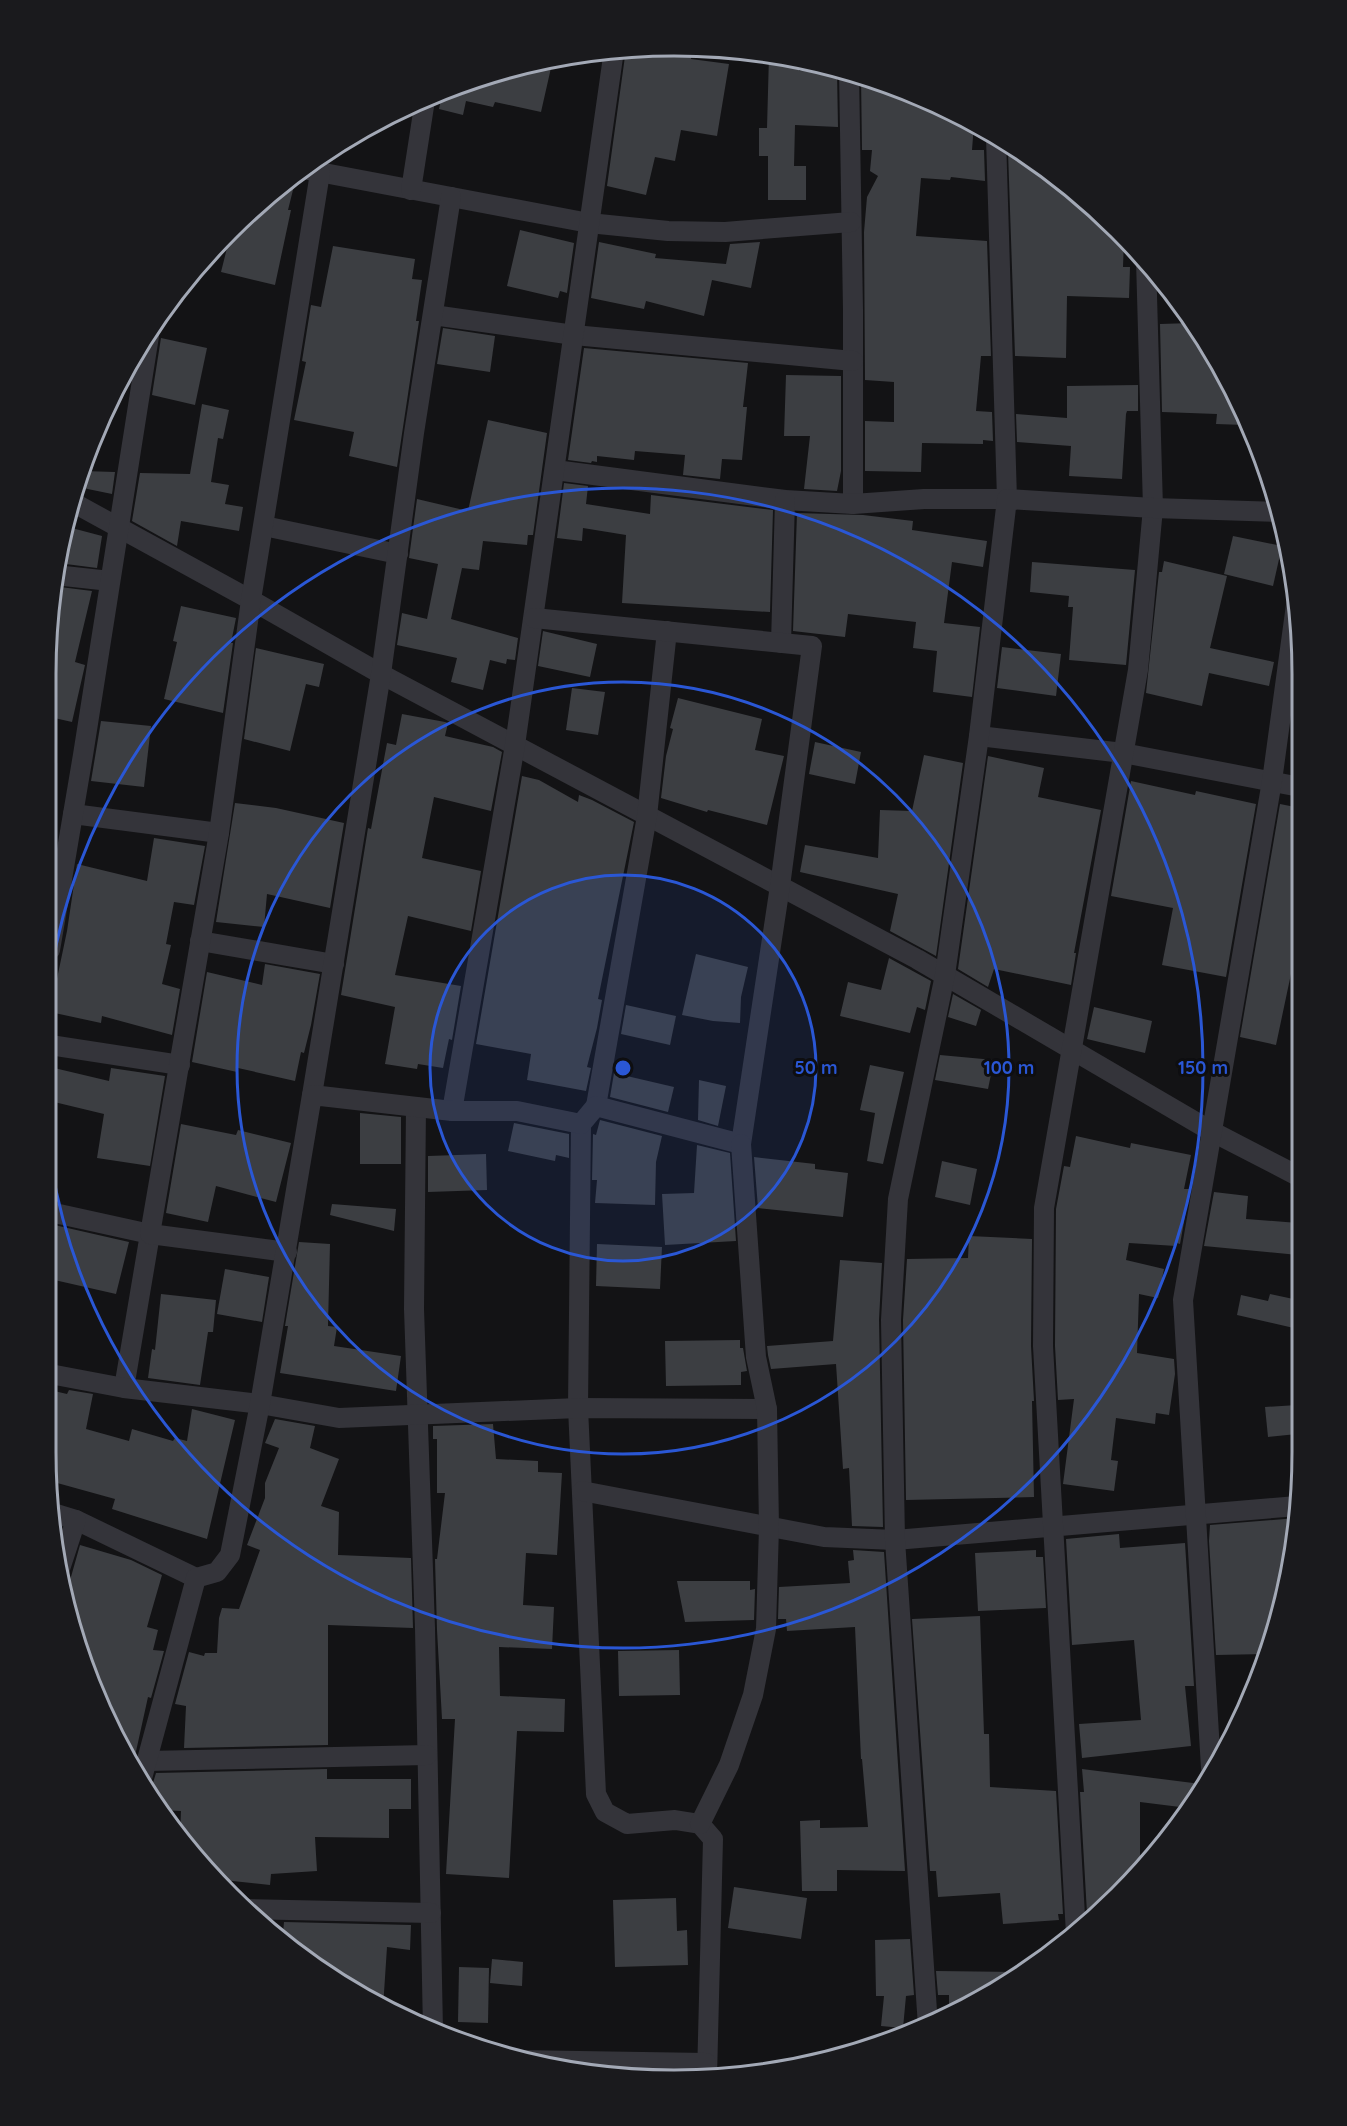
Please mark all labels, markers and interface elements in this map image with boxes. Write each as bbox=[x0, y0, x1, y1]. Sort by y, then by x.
text: 50 m bbox=[794, 1056, 838, 1079]
text: 100 m bbox=[984, 1056, 1034, 1079]
text: 150 m bbox=[1178, 1056, 1228, 1079]
centre of rings bbox=[613, 1058, 633, 1078]

